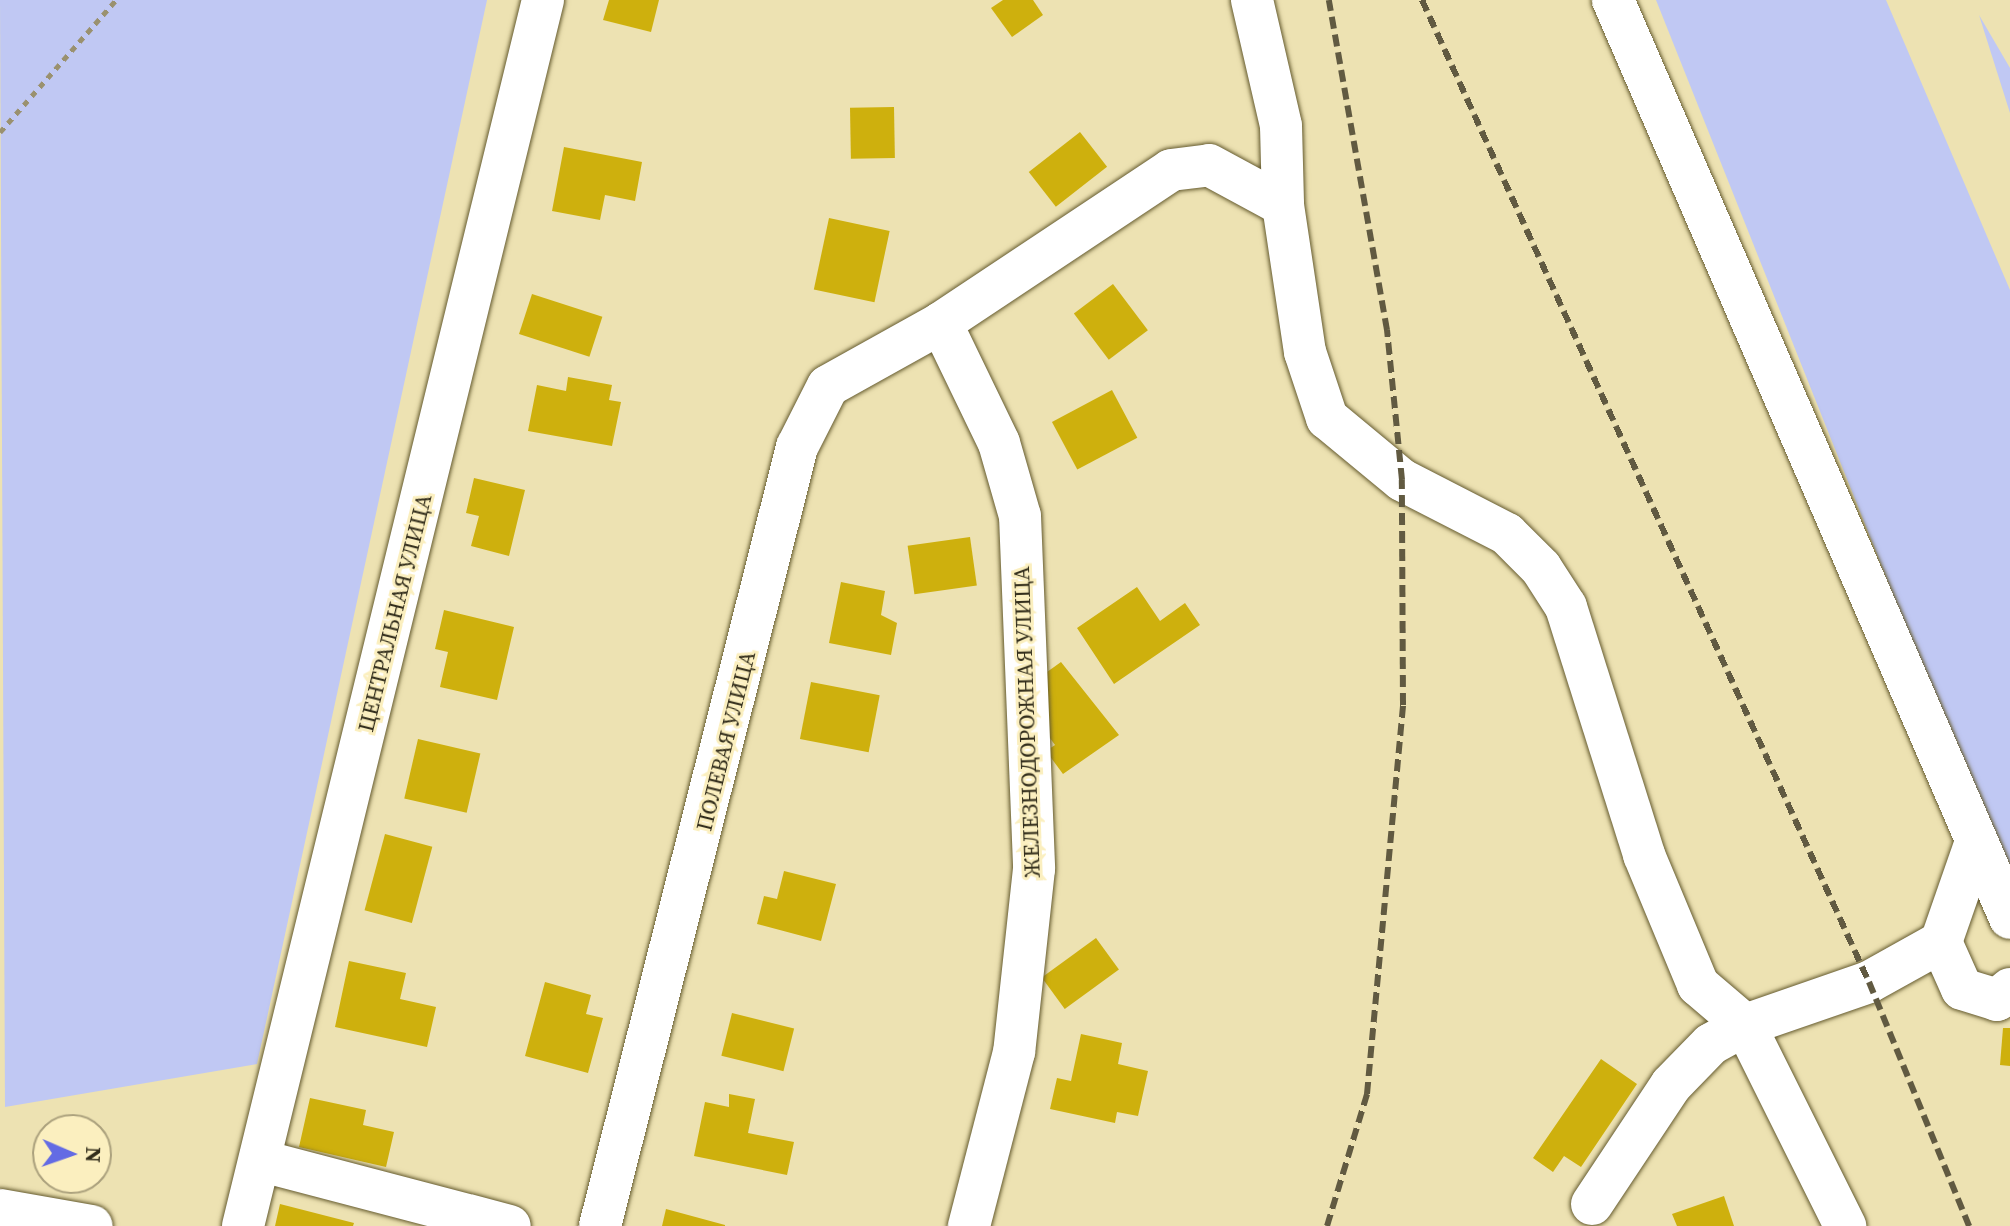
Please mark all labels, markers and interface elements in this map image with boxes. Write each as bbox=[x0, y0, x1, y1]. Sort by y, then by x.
street label: ЦЕНТРАЛЬНАЯ УЛИЦА bbox=[353, 491, 437, 735]
street label: ЖЕЛЕЗНОДОРОЖНАЯ УЛИЦА bbox=[1008, 566, 1046, 878]
street label: ПОЛЕВАЯ УЛИЦА bbox=[691, 648, 761, 834]
north arrow bbox=[32, 1114, 112, 1194]
text: N bbox=[79, 1146, 109, 1163]

